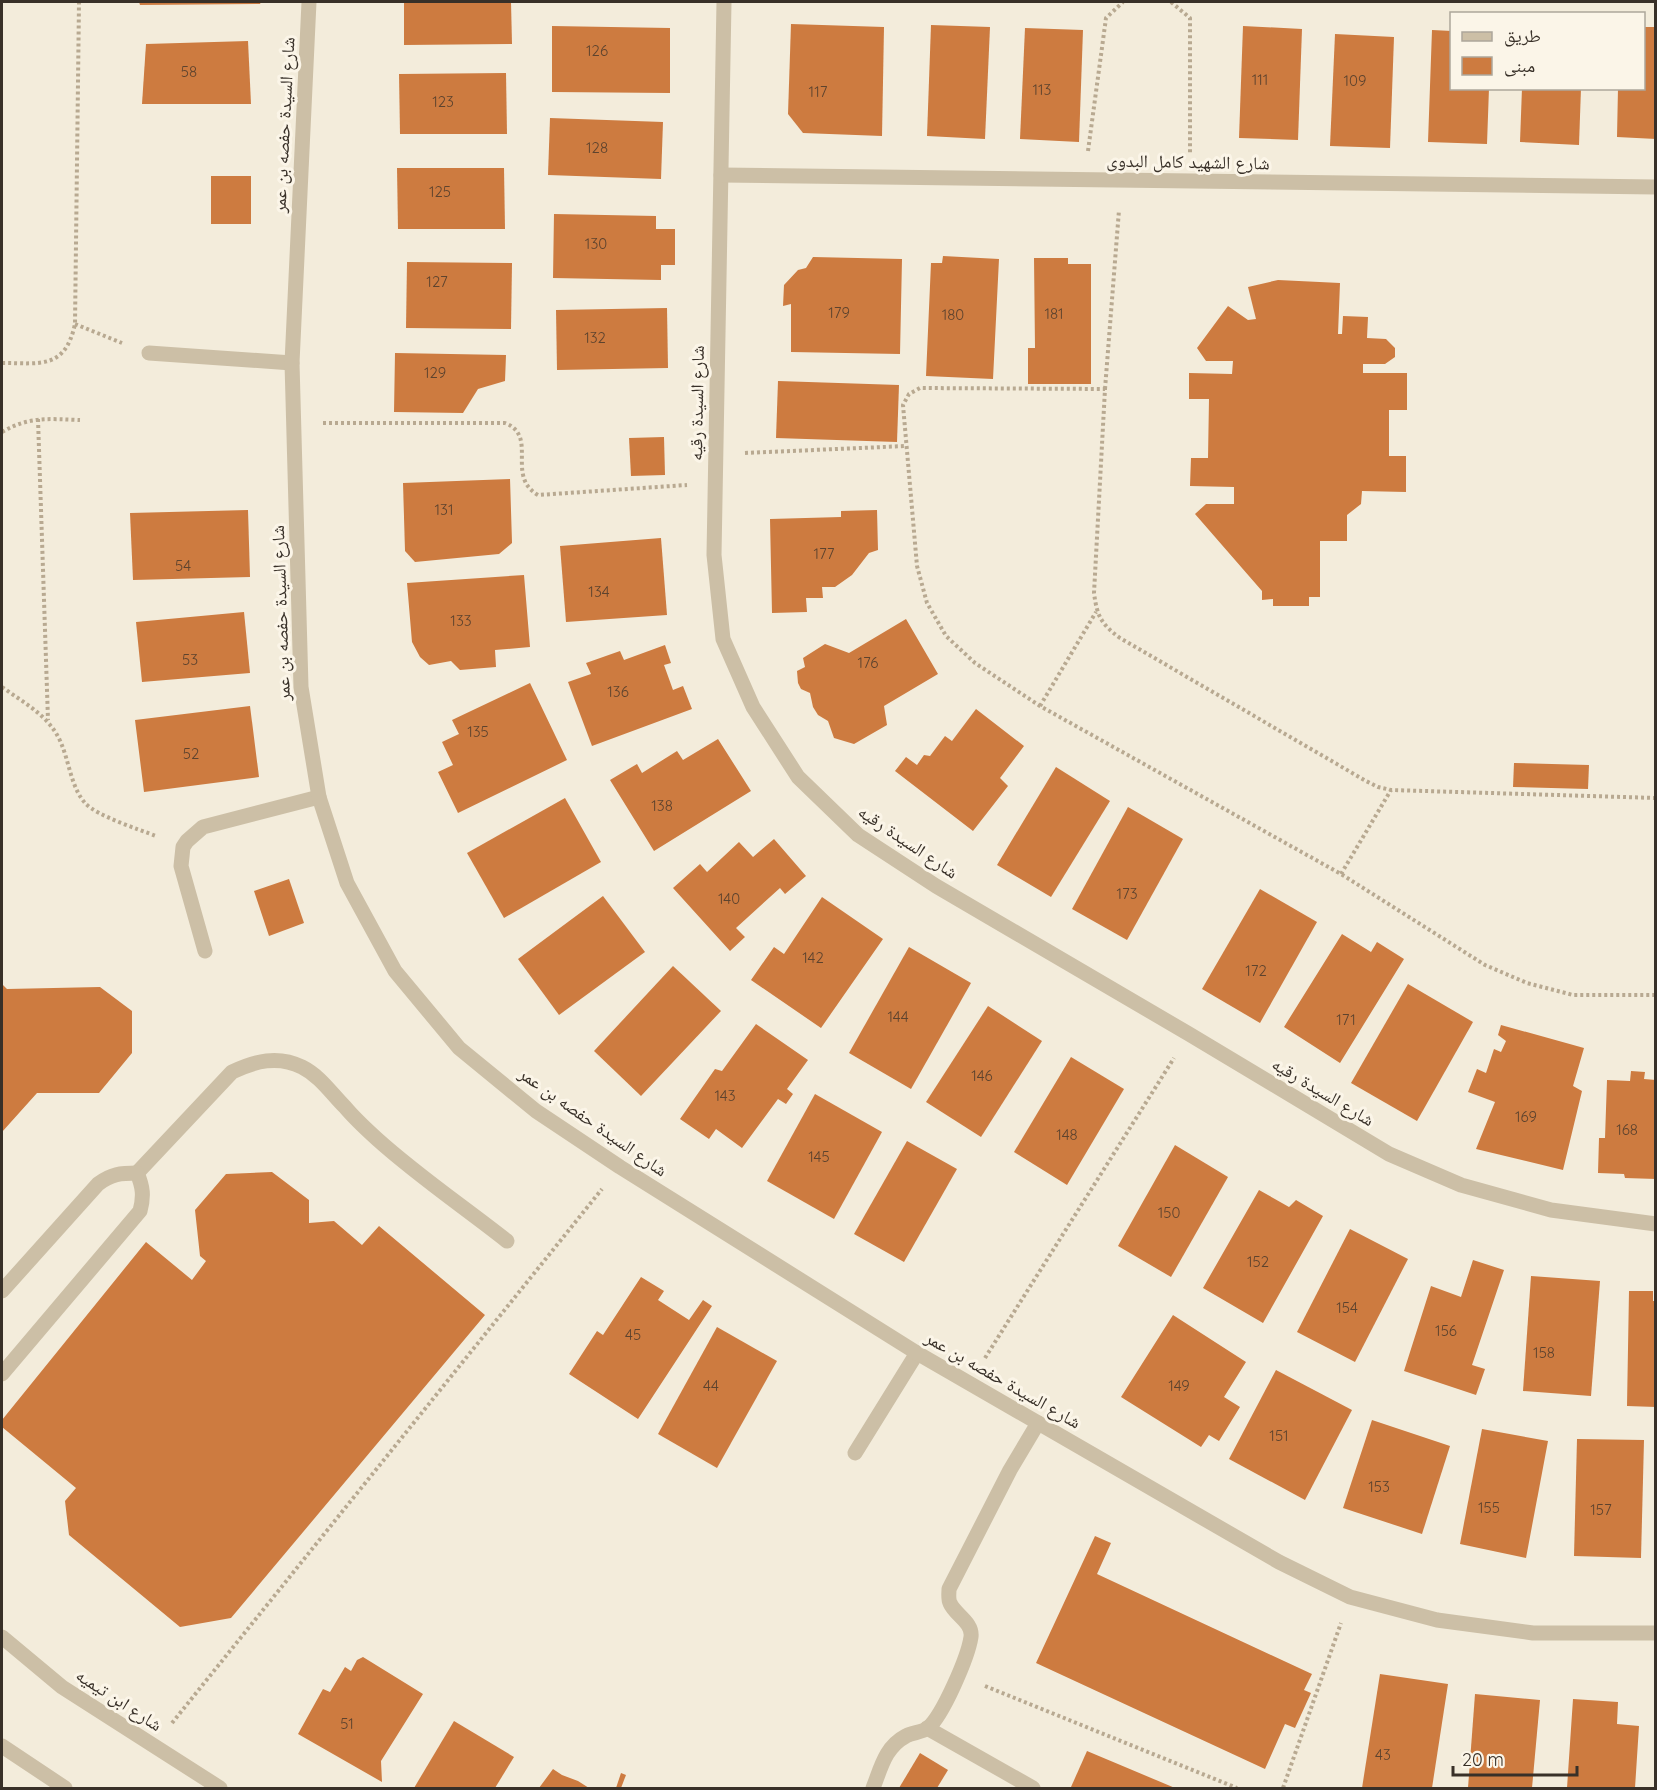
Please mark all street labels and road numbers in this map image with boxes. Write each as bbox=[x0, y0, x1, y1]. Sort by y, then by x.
street label: شارع السيدة حفصه بن عمر bbox=[267, 36, 300, 215]
street label: شارع الشهيد كامل البدوى bbox=[1106, 149, 1270, 174]
street label: شارع السيدة رقيه bbox=[684, 345, 709, 461]
street label: شارع السيدة حفصه بن عمر bbox=[266, 525, 295, 702]
street label: شارع السيدة رقيه bbox=[854, 800, 963, 883]
street label: شارع السيدة رقيه bbox=[1268, 1052, 1379, 1131]
street label: شارع السيدة حفصه بن عمر bbox=[514, 1061, 672, 1182]
street label: شارع السيدة حفصه بن عمر bbox=[920, 1325, 1085, 1434]
street label: شارع ابن تيميه bbox=[72, 1663, 167, 1736]

